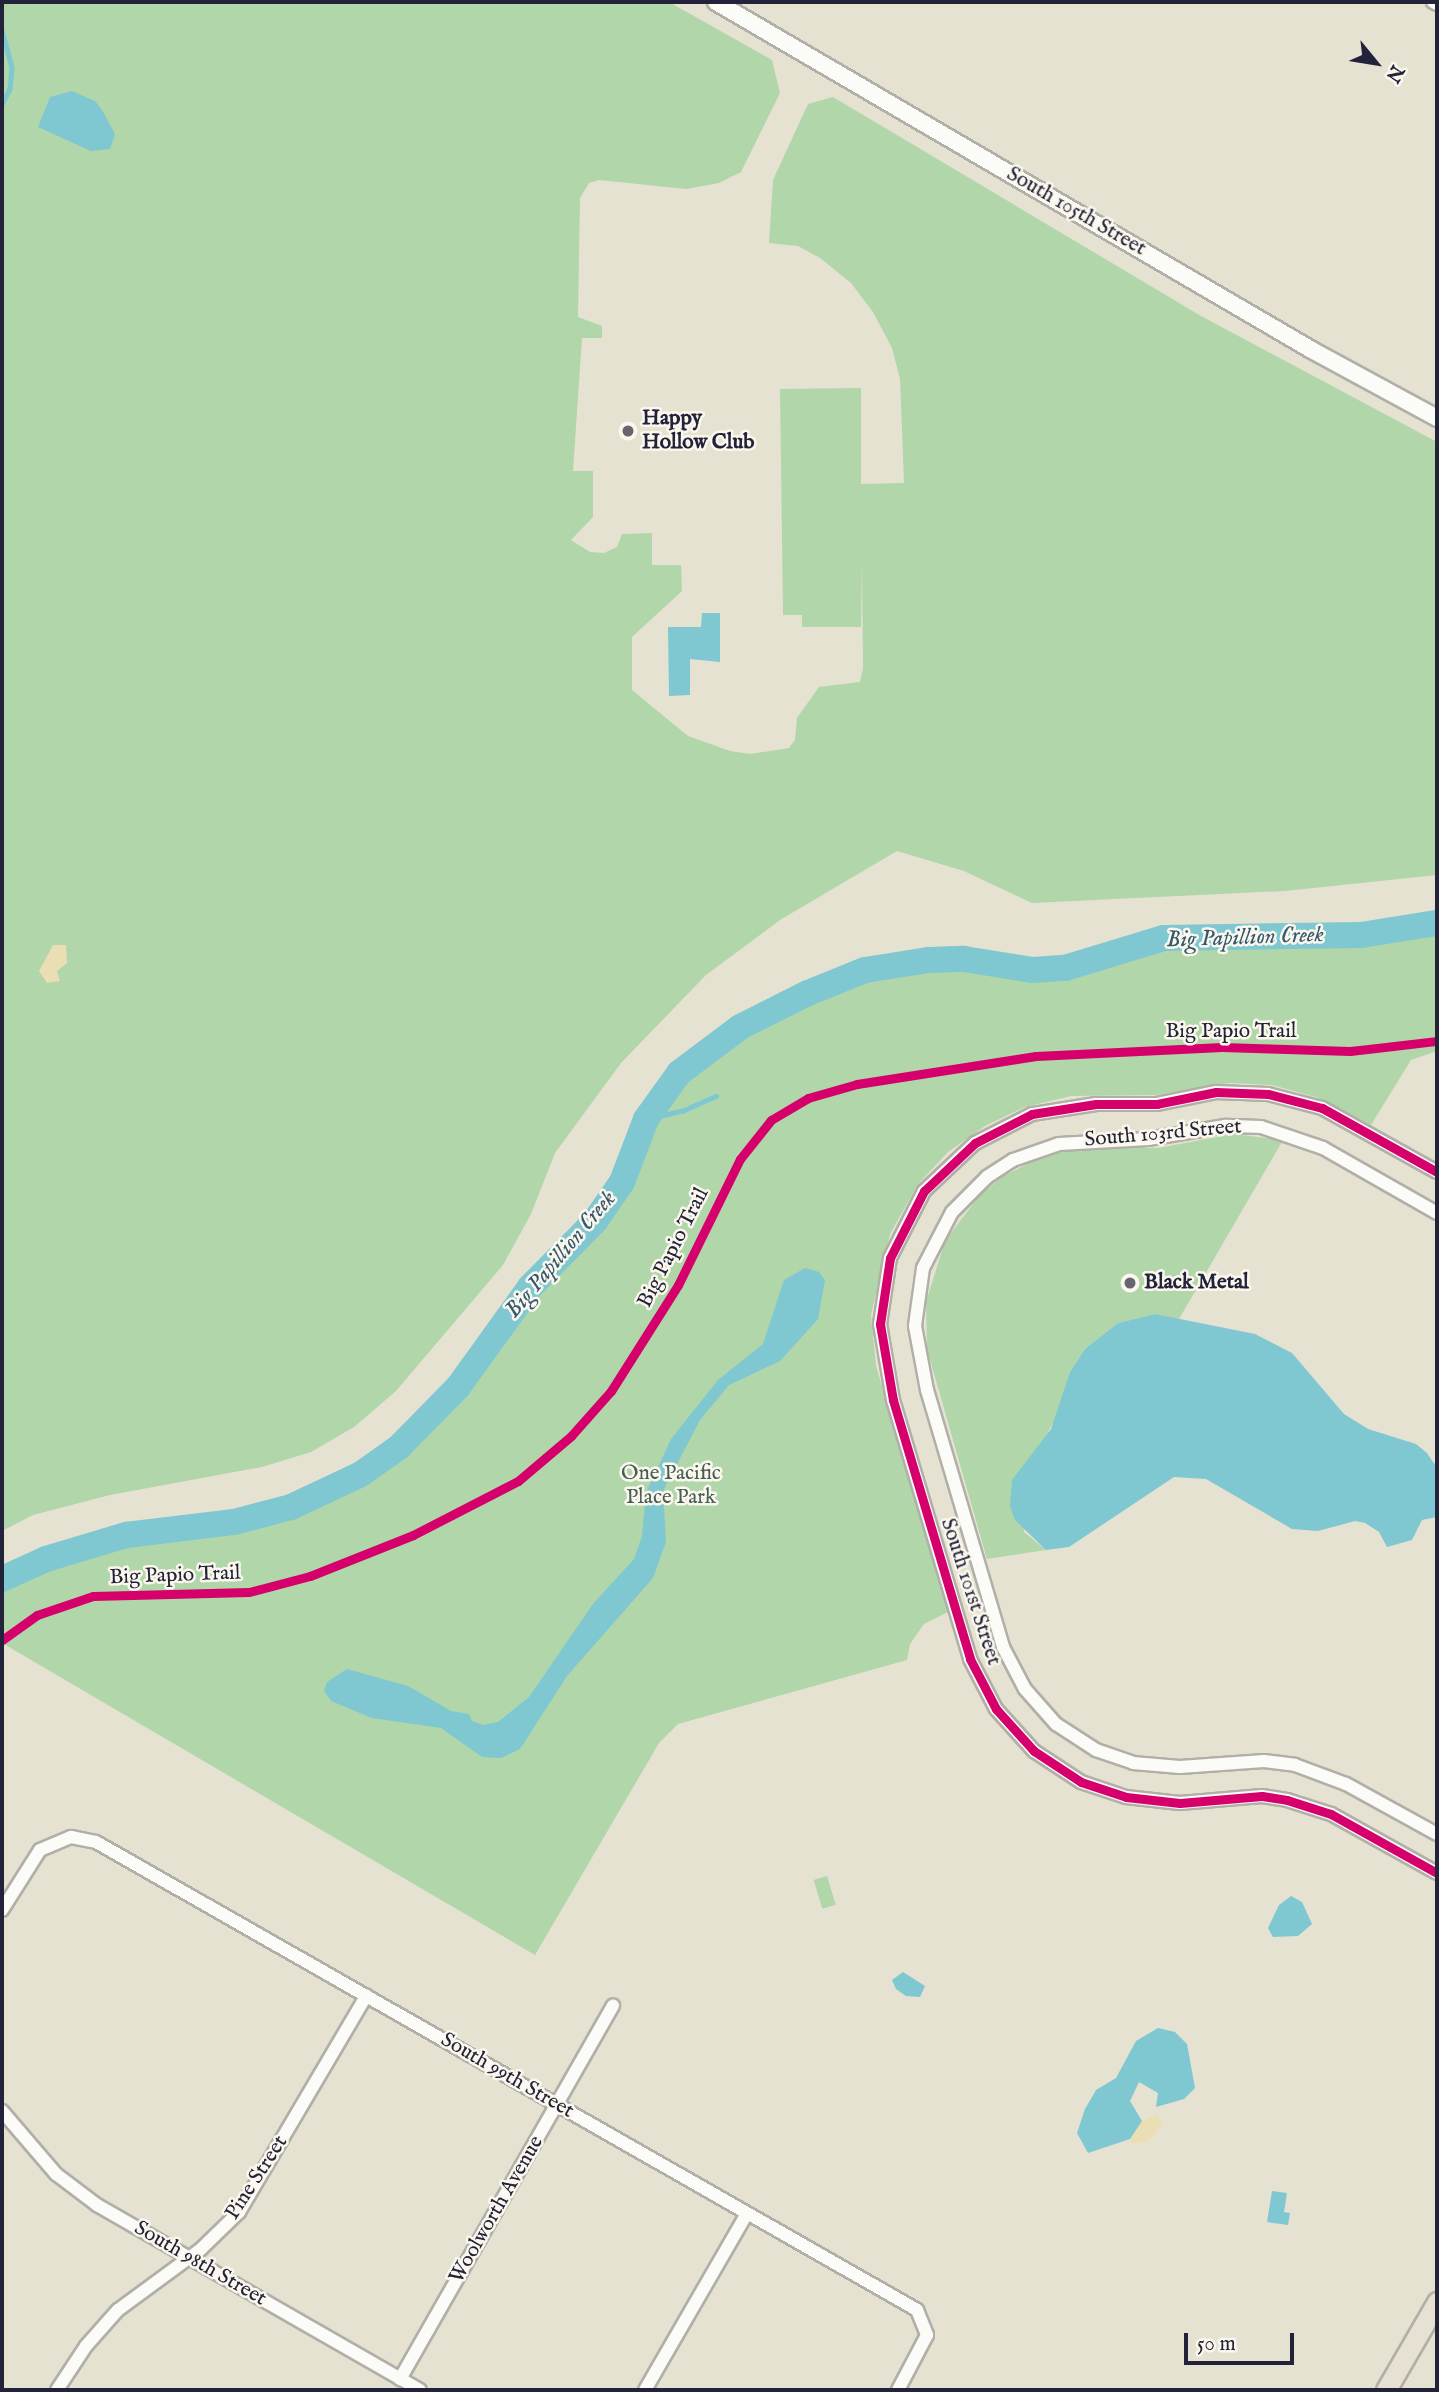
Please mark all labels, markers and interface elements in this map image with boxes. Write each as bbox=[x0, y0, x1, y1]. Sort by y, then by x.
north arrow bbox=[1341, 28, 1411, 98]
text: N bbox=[1380, 60, 1409, 87]
street label: South 105th Street bbox=[1002, 162, 1150, 262]
place label: Happy Hollow Club bbox=[642, 406, 755, 456]
marker: Happy Hollow Club bbox=[620, 423, 636, 439]
water label: Big Papillion Creek bbox=[1166, 921, 1324, 955]
street label: Big Papio Trail bbox=[1165, 1019, 1297, 1045]
street label: South 103rd Street bbox=[1083, 1115, 1243, 1153]
street label: Big Papio Trail bbox=[633, 1184, 715, 1312]
water label: Big Papillion Creek bbox=[500, 1186, 622, 1324]
place label: Black Metal bbox=[1144, 1270, 1249, 1296]
marker: Black Metal bbox=[1122, 1275, 1138, 1291]
park label: One Pacific Place Park bbox=[621, 1461, 721, 1511]
street label: South 101st Street bbox=[934, 1515, 1006, 1669]
street label: Big Papio Trail bbox=[109, 1561, 241, 1591]
street label: South 99th Street bbox=[436, 2028, 578, 2124]
street label: Pine Street bbox=[220, 2131, 294, 2225]
street label: Woolworth Avenue bbox=[444, 2132, 550, 2288]
street label: South 98th Street bbox=[129, 2216, 271, 2312]
scale bar bbox=[1187, 2318, 1297, 2362]
text: 50 m bbox=[1197, 2331, 1236, 2358]

